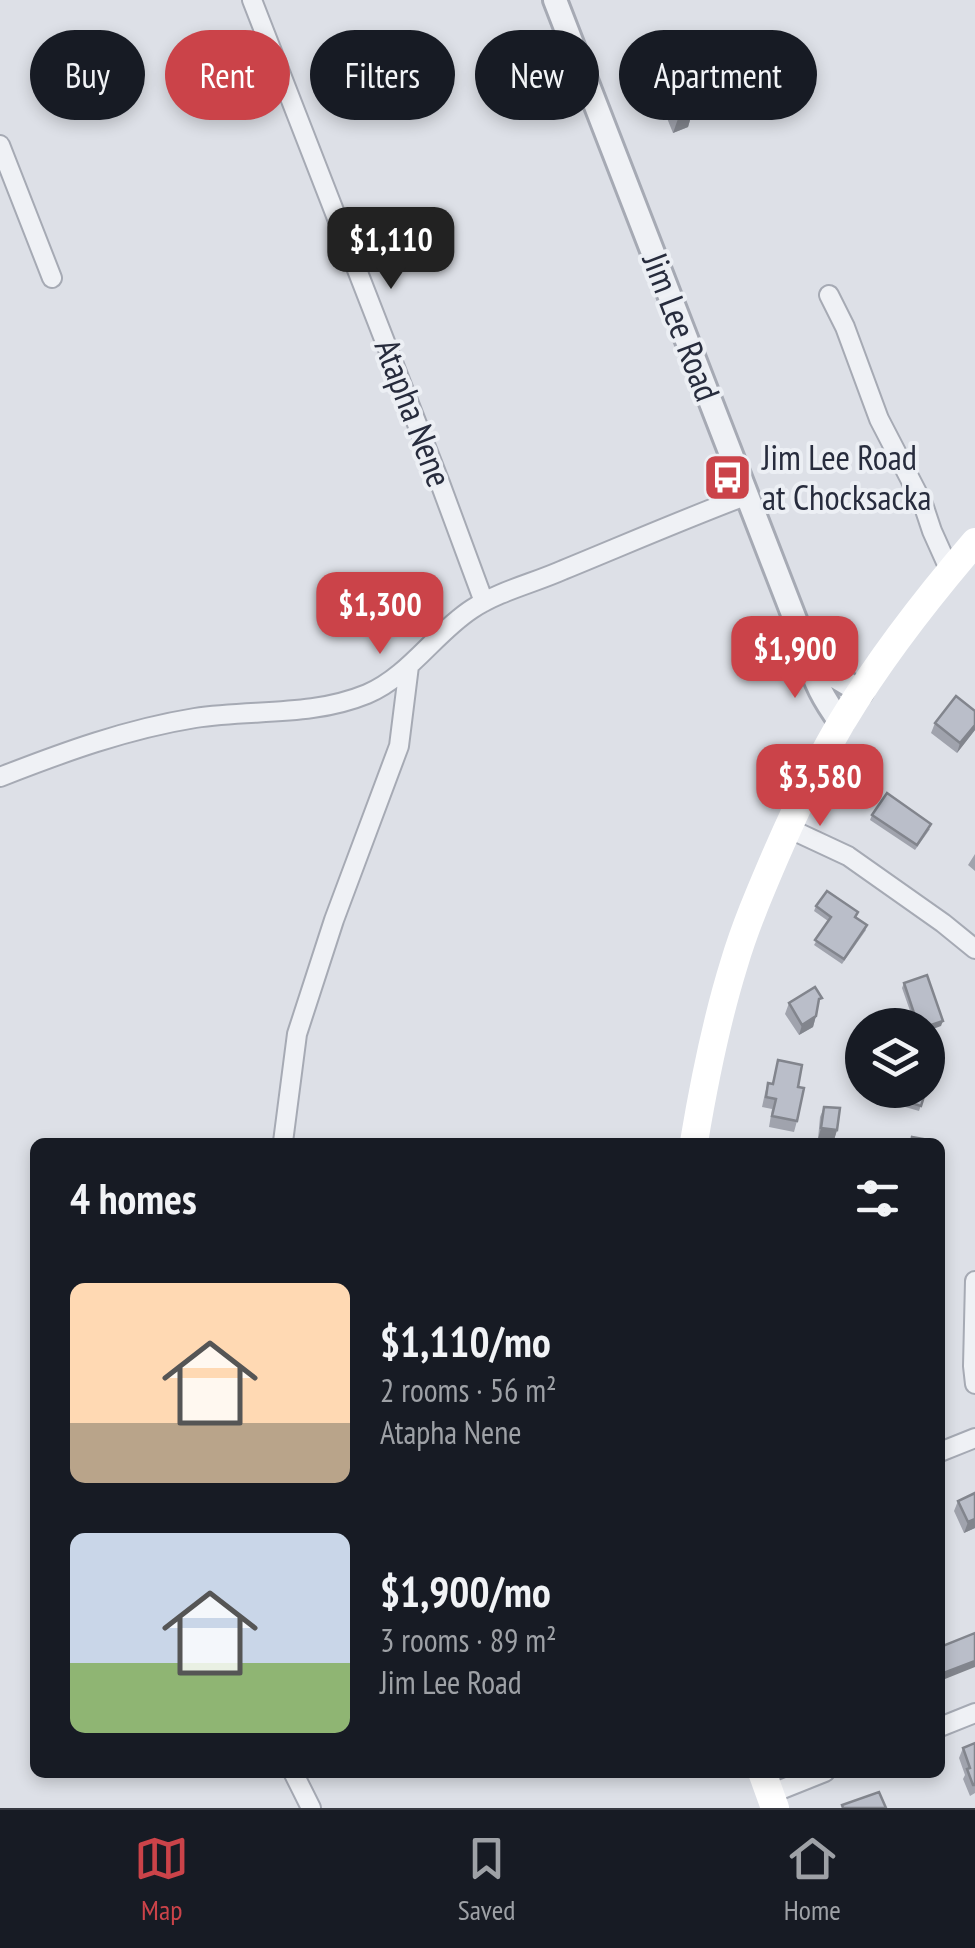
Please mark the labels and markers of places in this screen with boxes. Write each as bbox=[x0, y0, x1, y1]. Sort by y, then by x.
pin: $1,110 bbox=[310, 207, 472, 292]
place label: Jim Lee Road at Chocksacka bbox=[761, 434, 932, 520]
bus stop icon: Jim Lee Road at Chocksacka bbox=[701, 452, 753, 504]
pin: $1,300 bbox=[299, 572, 461, 657]
pin: $1,900 bbox=[714, 616, 876, 701]
pin: $3,580 bbox=[739, 744, 901, 829]

